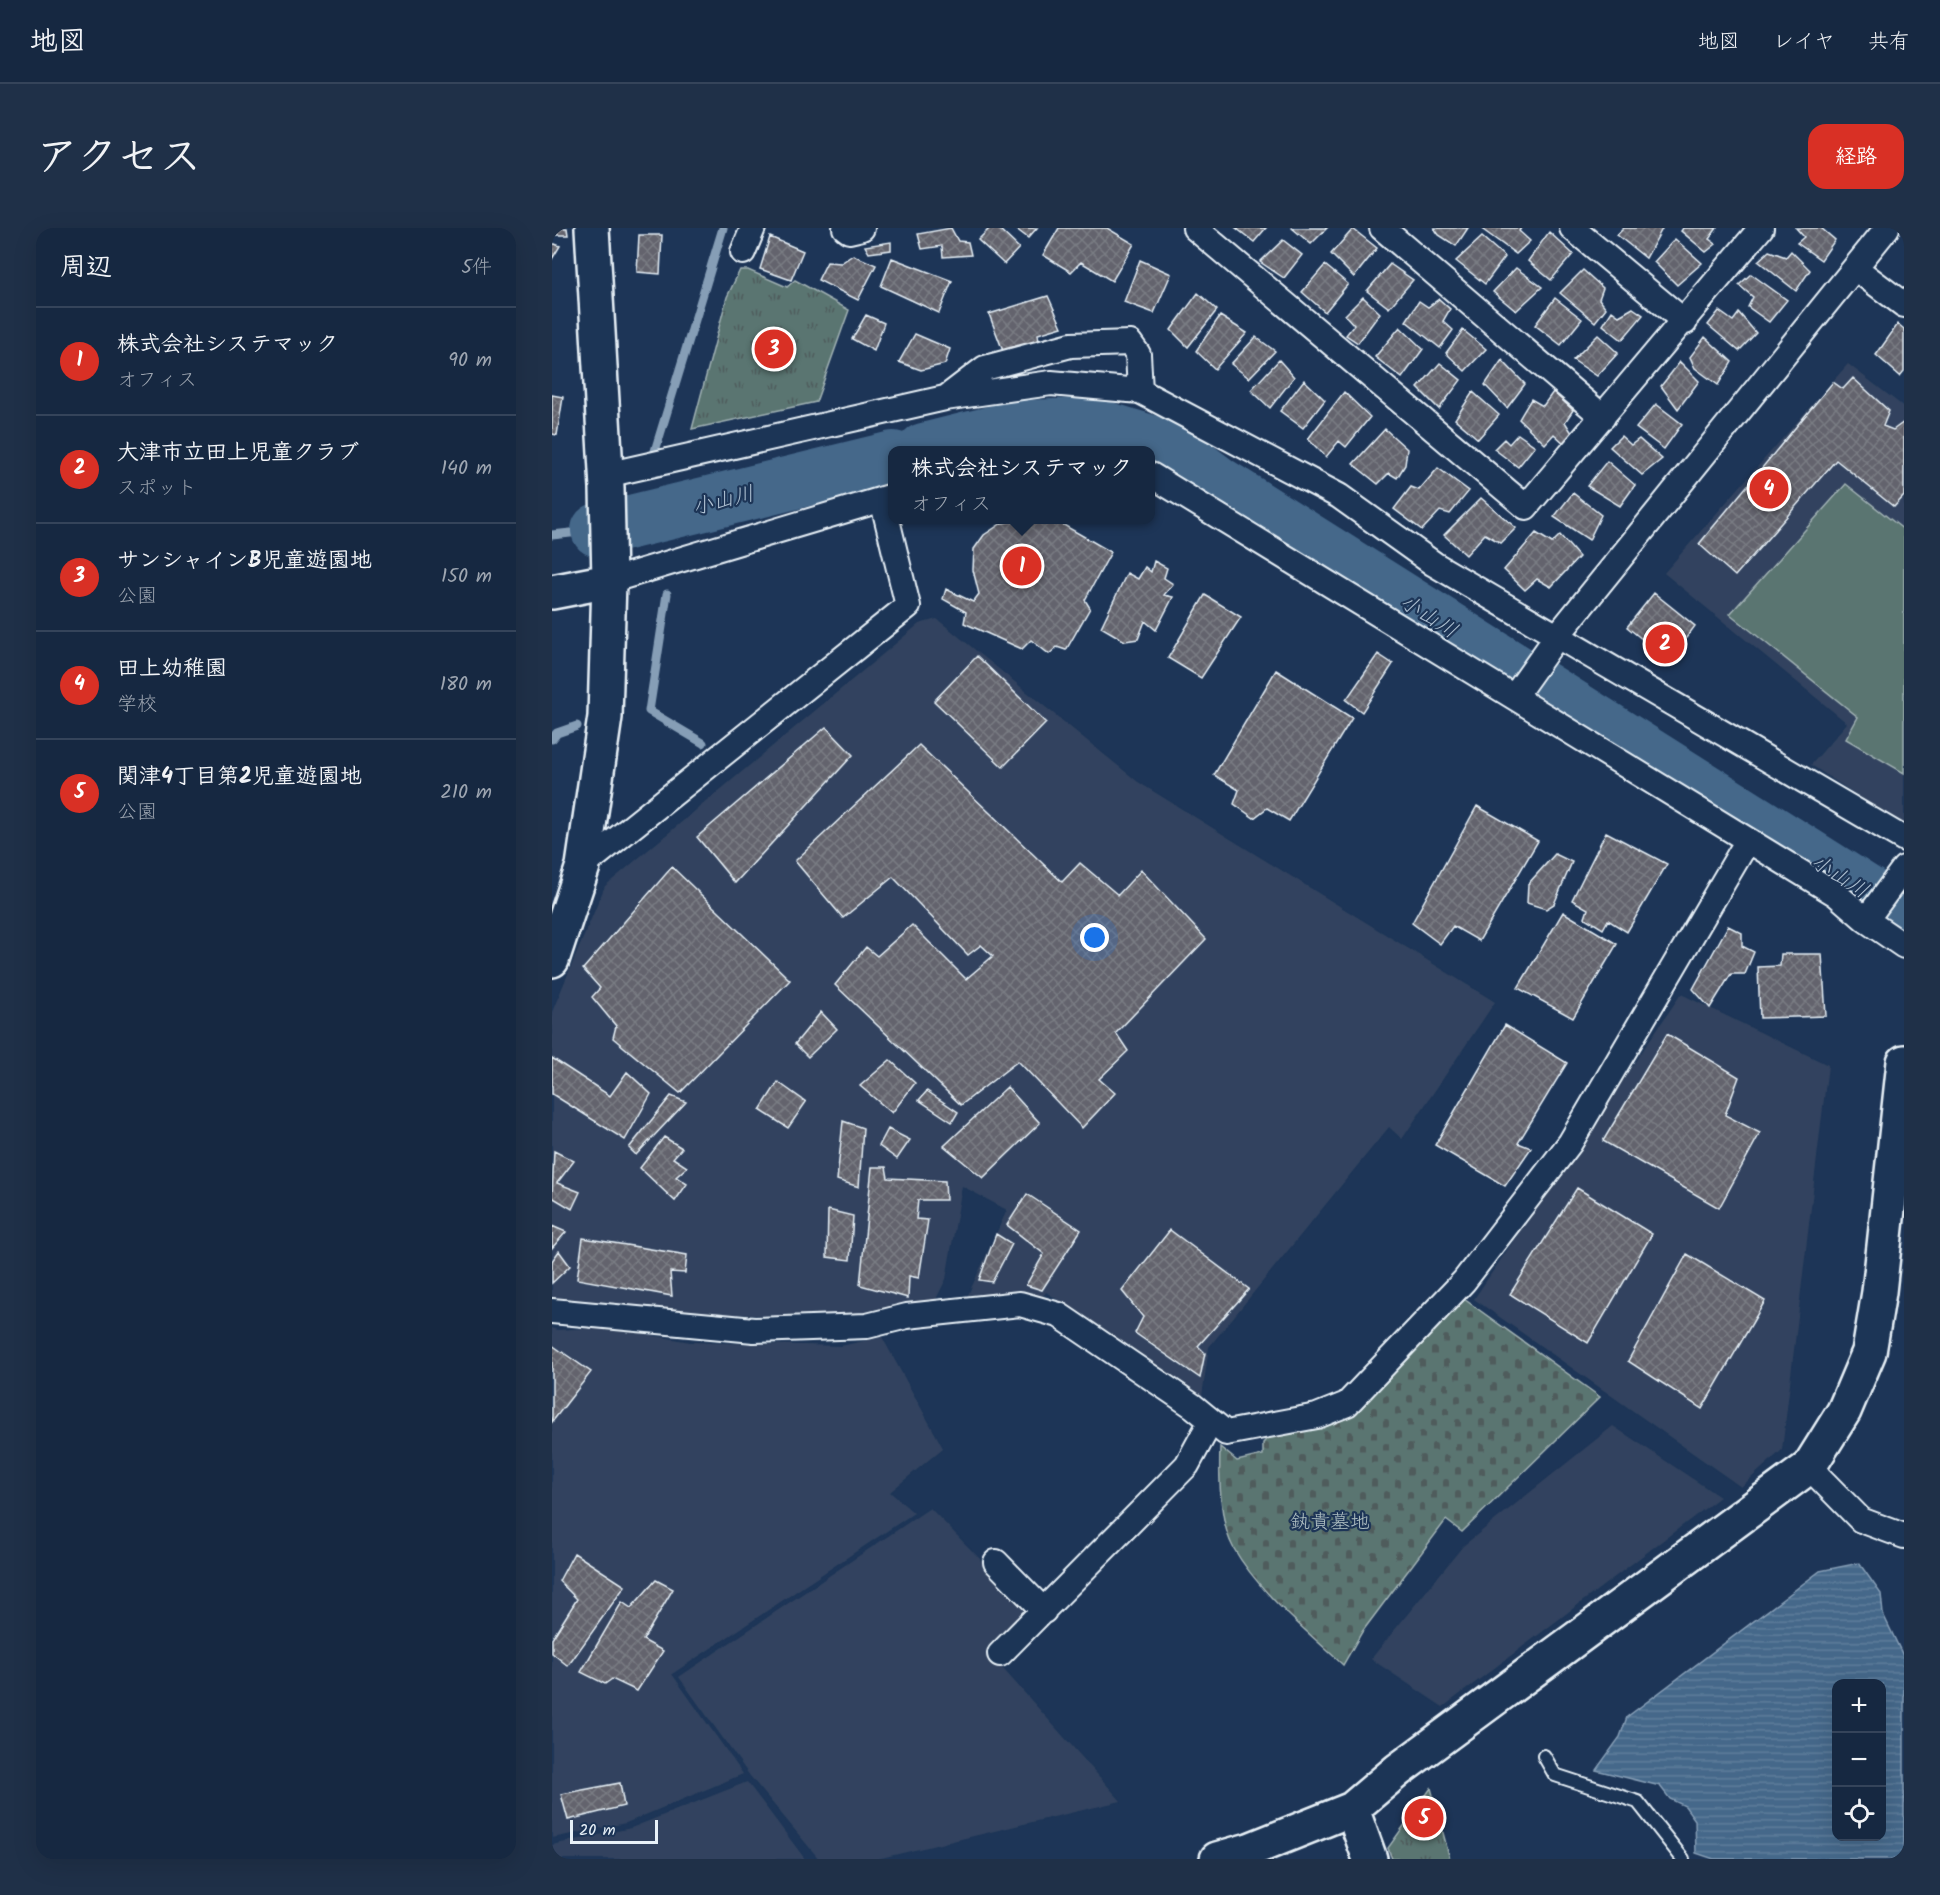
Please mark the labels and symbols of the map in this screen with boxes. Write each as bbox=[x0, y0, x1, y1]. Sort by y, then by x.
pin: 3 bbox=[754, 326, 794, 372]
pin: 4 bbox=[1750, 466, 1788, 512]
water label: 小山川 bbox=[689, 478, 758, 525]
pin: 1 bbox=[1002, 544, 1042, 588]
water label: 小山川 bbox=[1393, 587, 1464, 648]
pin: 2 bbox=[1646, 622, 1684, 666]
water label: 小山川 bbox=[1804, 847, 1875, 908]
your location bbox=[1080, 923, 1109, 952]
park label: 釻貴墓地 bbox=[1290, 1507, 1370, 1539]
pin: 5 bbox=[1404, 1796, 1444, 1840]
scale bar bbox=[570, 1817, 658, 1844]

